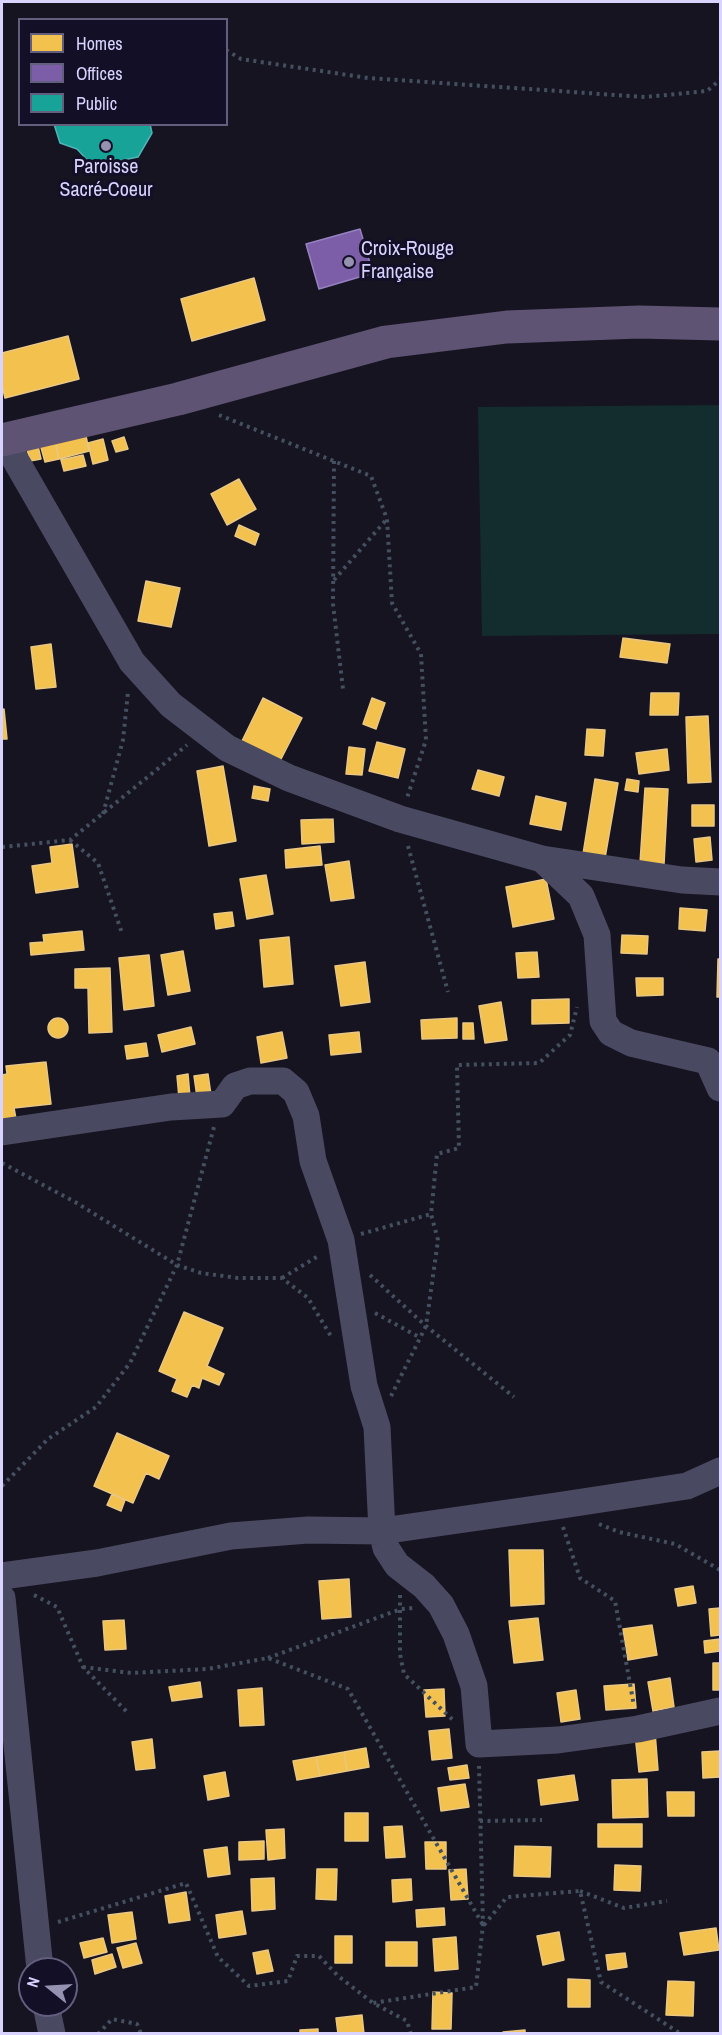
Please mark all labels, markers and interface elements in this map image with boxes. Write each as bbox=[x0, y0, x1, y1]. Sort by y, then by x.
legend bbox=[18, 18, 228, 126]
text: Homes bbox=[76, 31, 123, 56]
text: Offices bbox=[76, 61, 123, 86]
text: Public bbox=[76, 91, 117, 116]
marker: Paroisse Sacré-Coeur bbox=[99, 139, 113, 153]
place label: Paroisse Sacré-Coeur bbox=[60, 156, 152, 203]
place label: Croix-Rouge Française bbox=[361, 238, 454, 285]
marker: Croix-Rouge Française bbox=[342, 255, 356, 269]
north arrow bbox=[18, 1957, 78, 2017]
text: N bbox=[21, 1974, 45, 1990]

